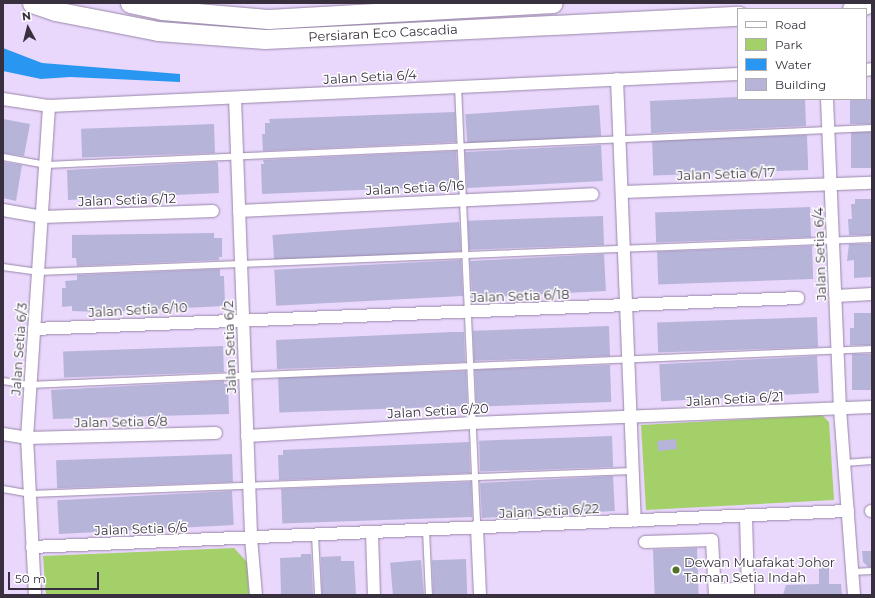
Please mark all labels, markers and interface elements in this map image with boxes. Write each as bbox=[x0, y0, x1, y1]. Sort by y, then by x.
north arrow bbox=[8, 8, 48, 48]
legend bbox=[737, 8, 867, 100]
text: N bbox=[21, 9, 32, 24]
text: Road bbox=[775, 17, 806, 32]
street label: Persiaran Eco Cascadia bbox=[308, 21, 458, 45]
text: Park bbox=[775, 37, 802, 52]
text: Water bbox=[775, 57, 811, 72]
street label: Jalan Setia 6/4 bbox=[323, 67, 417, 87]
text: Building bbox=[775, 77, 826, 92]
street label: Jalan Setia 6/17 bbox=[677, 164, 775, 184]
street label: Jalan Setia 6/16 bbox=[365, 178, 465, 198]
street label: Jalan Setia 6/12 bbox=[78, 190, 176, 210]
street label: Jalan Setia 6/4 bbox=[811, 207, 829, 301]
street label: Jalan Setia 6/18 bbox=[470, 286, 570, 306]
street label: Jalan Setia 6/10 bbox=[88, 300, 188, 320]
street label: Jalan Setia 6/2 bbox=[221, 300, 239, 394]
street label: Jalan Setia 6/3 bbox=[8, 302, 30, 396]
street label: Jalan Setia 6/21 bbox=[686, 389, 784, 409]
street label: Jalan Setia 6/20 bbox=[387, 401, 489, 421]
street label: Jalan Setia 6/8 bbox=[74, 413, 168, 431]
street label: Jalan Setia 6/22 bbox=[498, 501, 600, 521]
street label: Jalan Setia 6/6 bbox=[94, 520, 188, 538]
place label: Dewan Muafakat Johor Taman Setia Indah bbox=[684, 555, 835, 586]
scale bar bbox=[10, 564, 101, 590]
marker: Dewan Muafakat Johor Taman Setia Indah bbox=[671, 565, 681, 575]
text: 50 m bbox=[15, 571, 46, 586]

